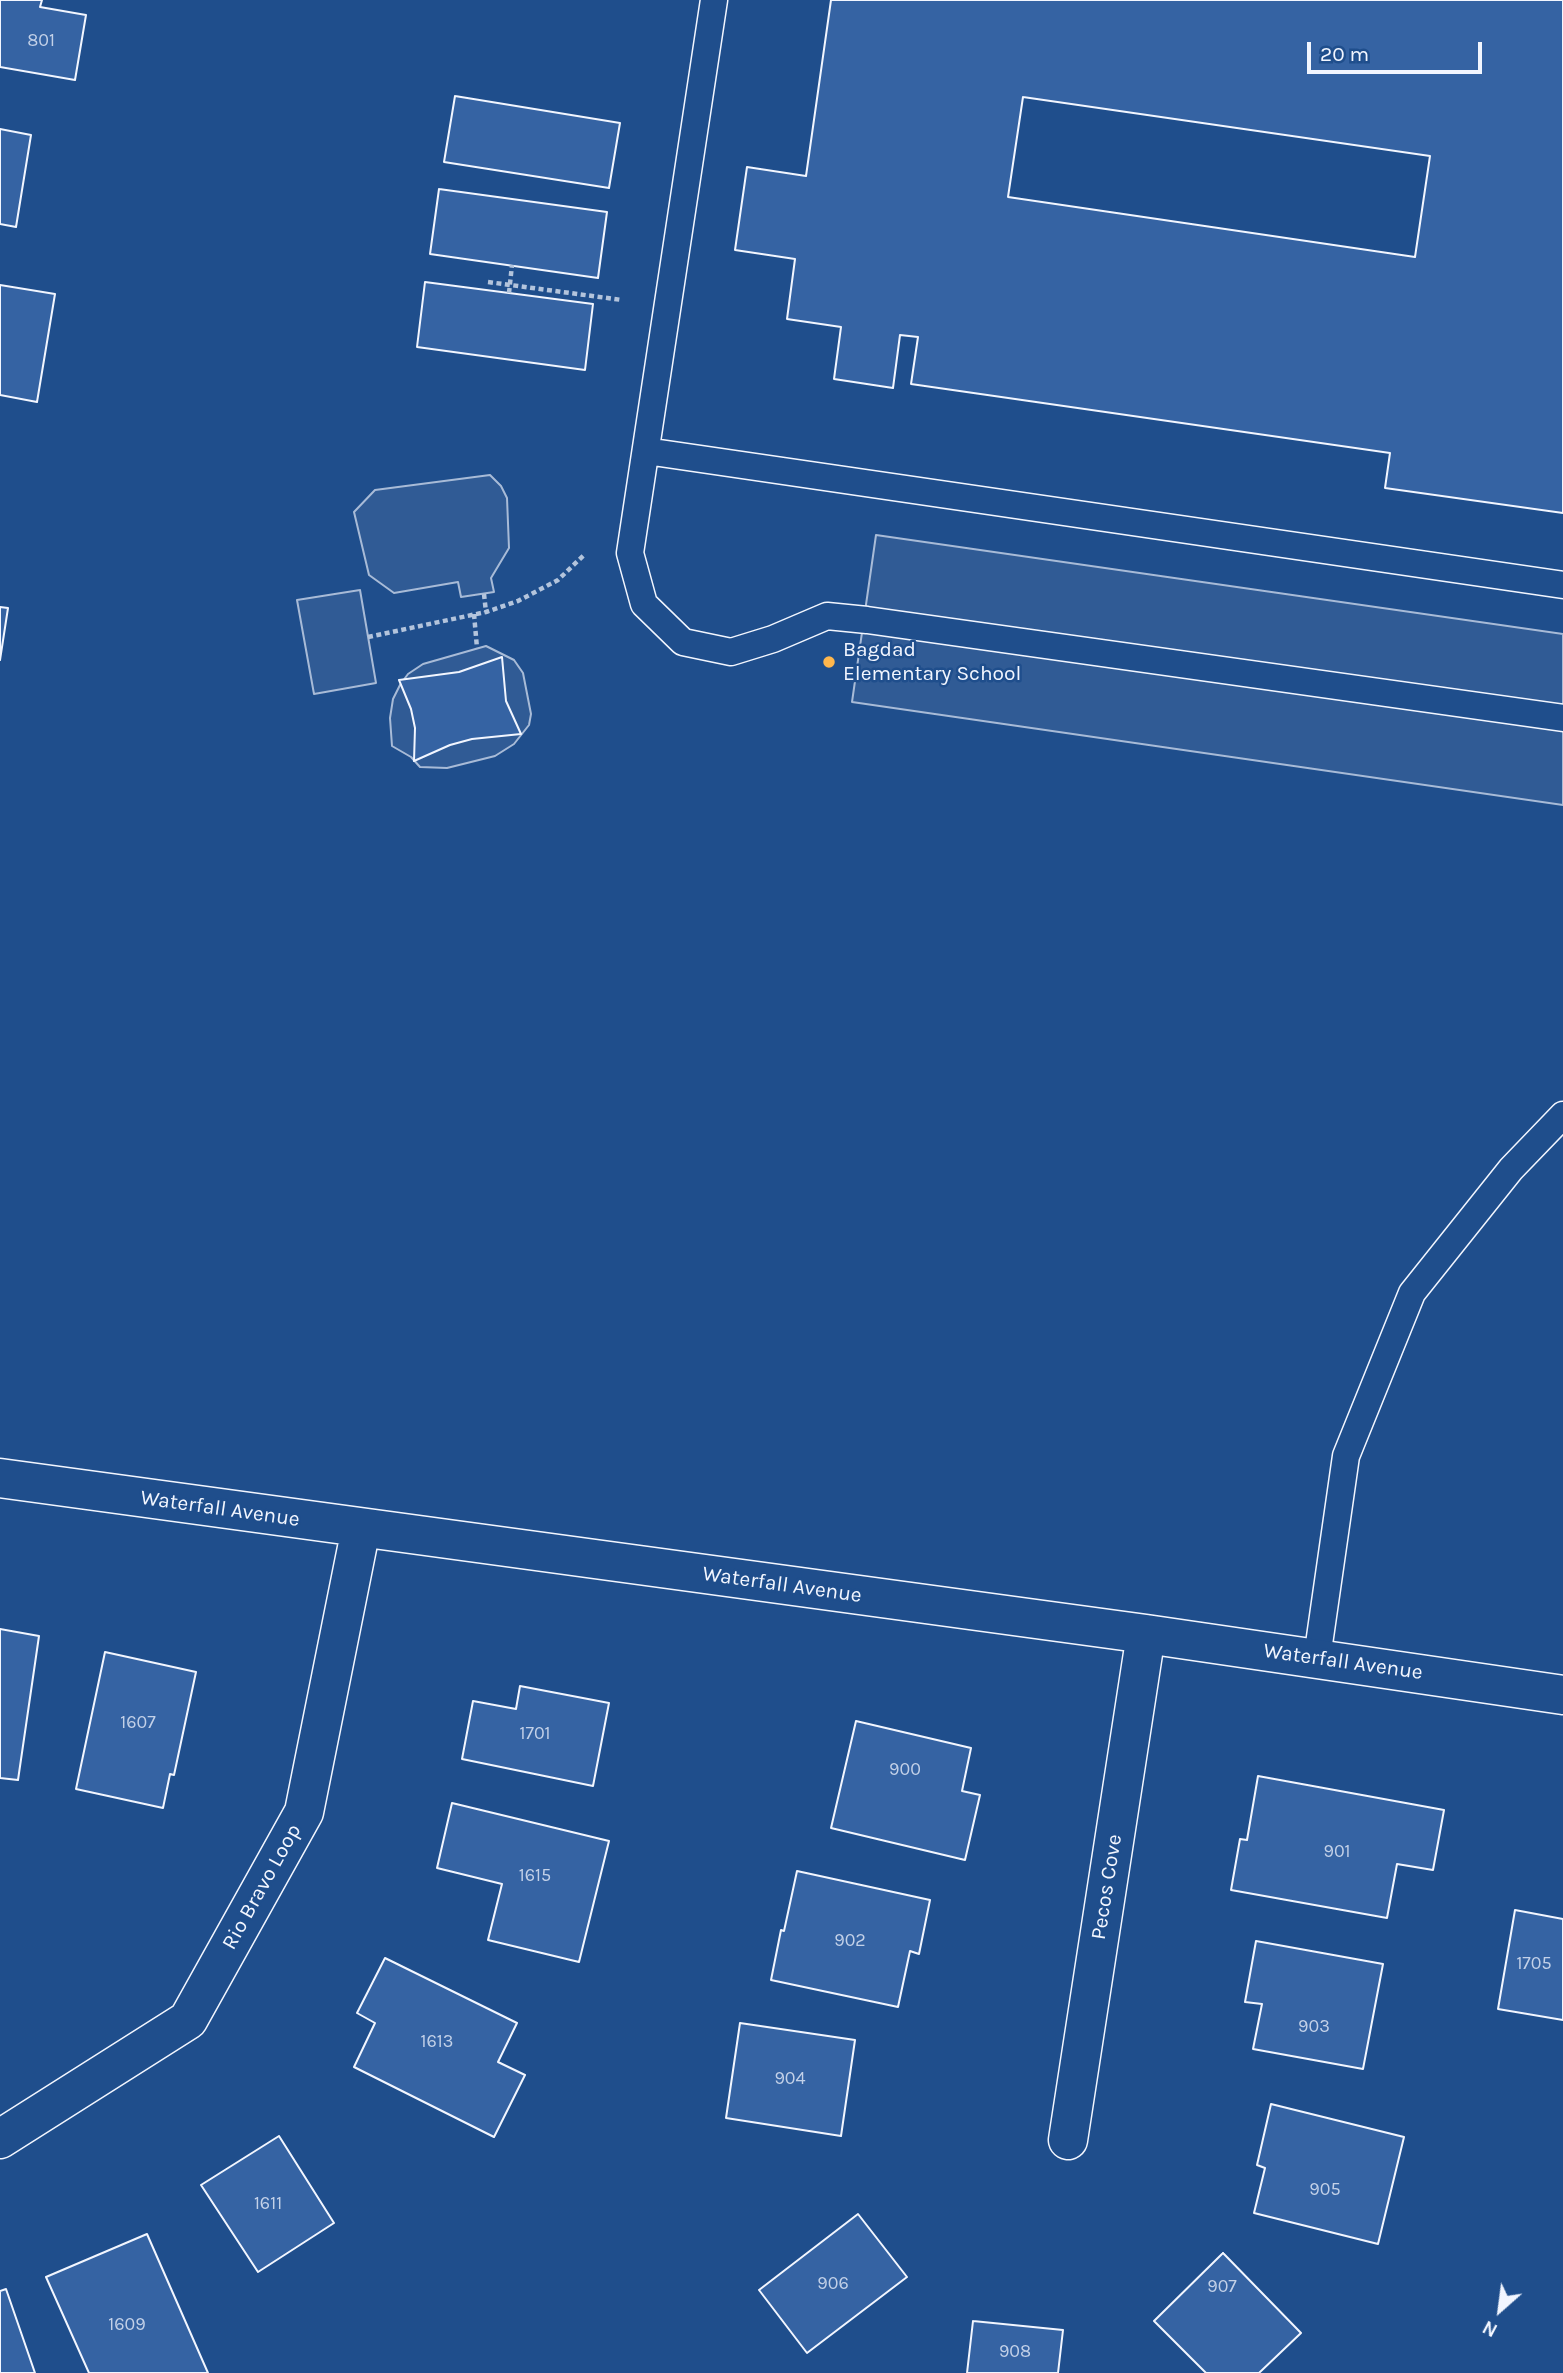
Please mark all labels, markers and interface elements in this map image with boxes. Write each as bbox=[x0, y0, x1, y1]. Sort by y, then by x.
scale bar bbox=[1311, 28, 1486, 72]
house number: 801 bbox=[27, 30, 55, 52]
text: 20 m bbox=[1320, 42, 1369, 66]
place label: Bagdad Elementary School bbox=[843, 637, 1021, 687]
marker: Bagdad Elementary School bbox=[821, 654, 837, 670]
street label: Waterfall Avenue bbox=[139, 1485, 301, 1533]
street label: Waterfall Avenue bbox=[701, 1561, 863, 1609]
street label: Waterfall Avenue bbox=[1262, 1638, 1424, 1686]
house number: 1607 bbox=[120, 1712, 156, 1734]
house number: 1701 bbox=[519, 1723, 551, 1745]
house number: 900 bbox=[889, 1759, 921, 1781]
street label: Rio Bravo Loop bbox=[217, 1820, 307, 1954]
street label: Pecos Cove bbox=[1086, 1832, 1128, 1942]
house number: 901 bbox=[1323, 1841, 1351, 1863]
house number: 1615 bbox=[519, 1865, 551, 1887]
house number: 902 bbox=[834, 1930, 866, 1952]
house number: 1705 bbox=[1516, 1953, 1552, 1975]
house number: 903 bbox=[1298, 2016, 1330, 2038]
house number: 1613 bbox=[421, 2031, 453, 2053]
house number: 904 bbox=[774, 2068, 806, 2090]
house number: 905 bbox=[1309, 2179, 1341, 2201]
house number: 1611 bbox=[254, 2193, 282, 2215]
house number: 906 bbox=[817, 2273, 849, 2295]
north arrow bbox=[1465, 2275, 1535, 2345]
house number: 907 bbox=[1207, 2276, 1237, 2298]
house number: 1609 bbox=[108, 2314, 146, 2336]
text: N bbox=[1479, 2316, 1501, 2341]
house number: 908 bbox=[999, 2341, 1031, 2363]

